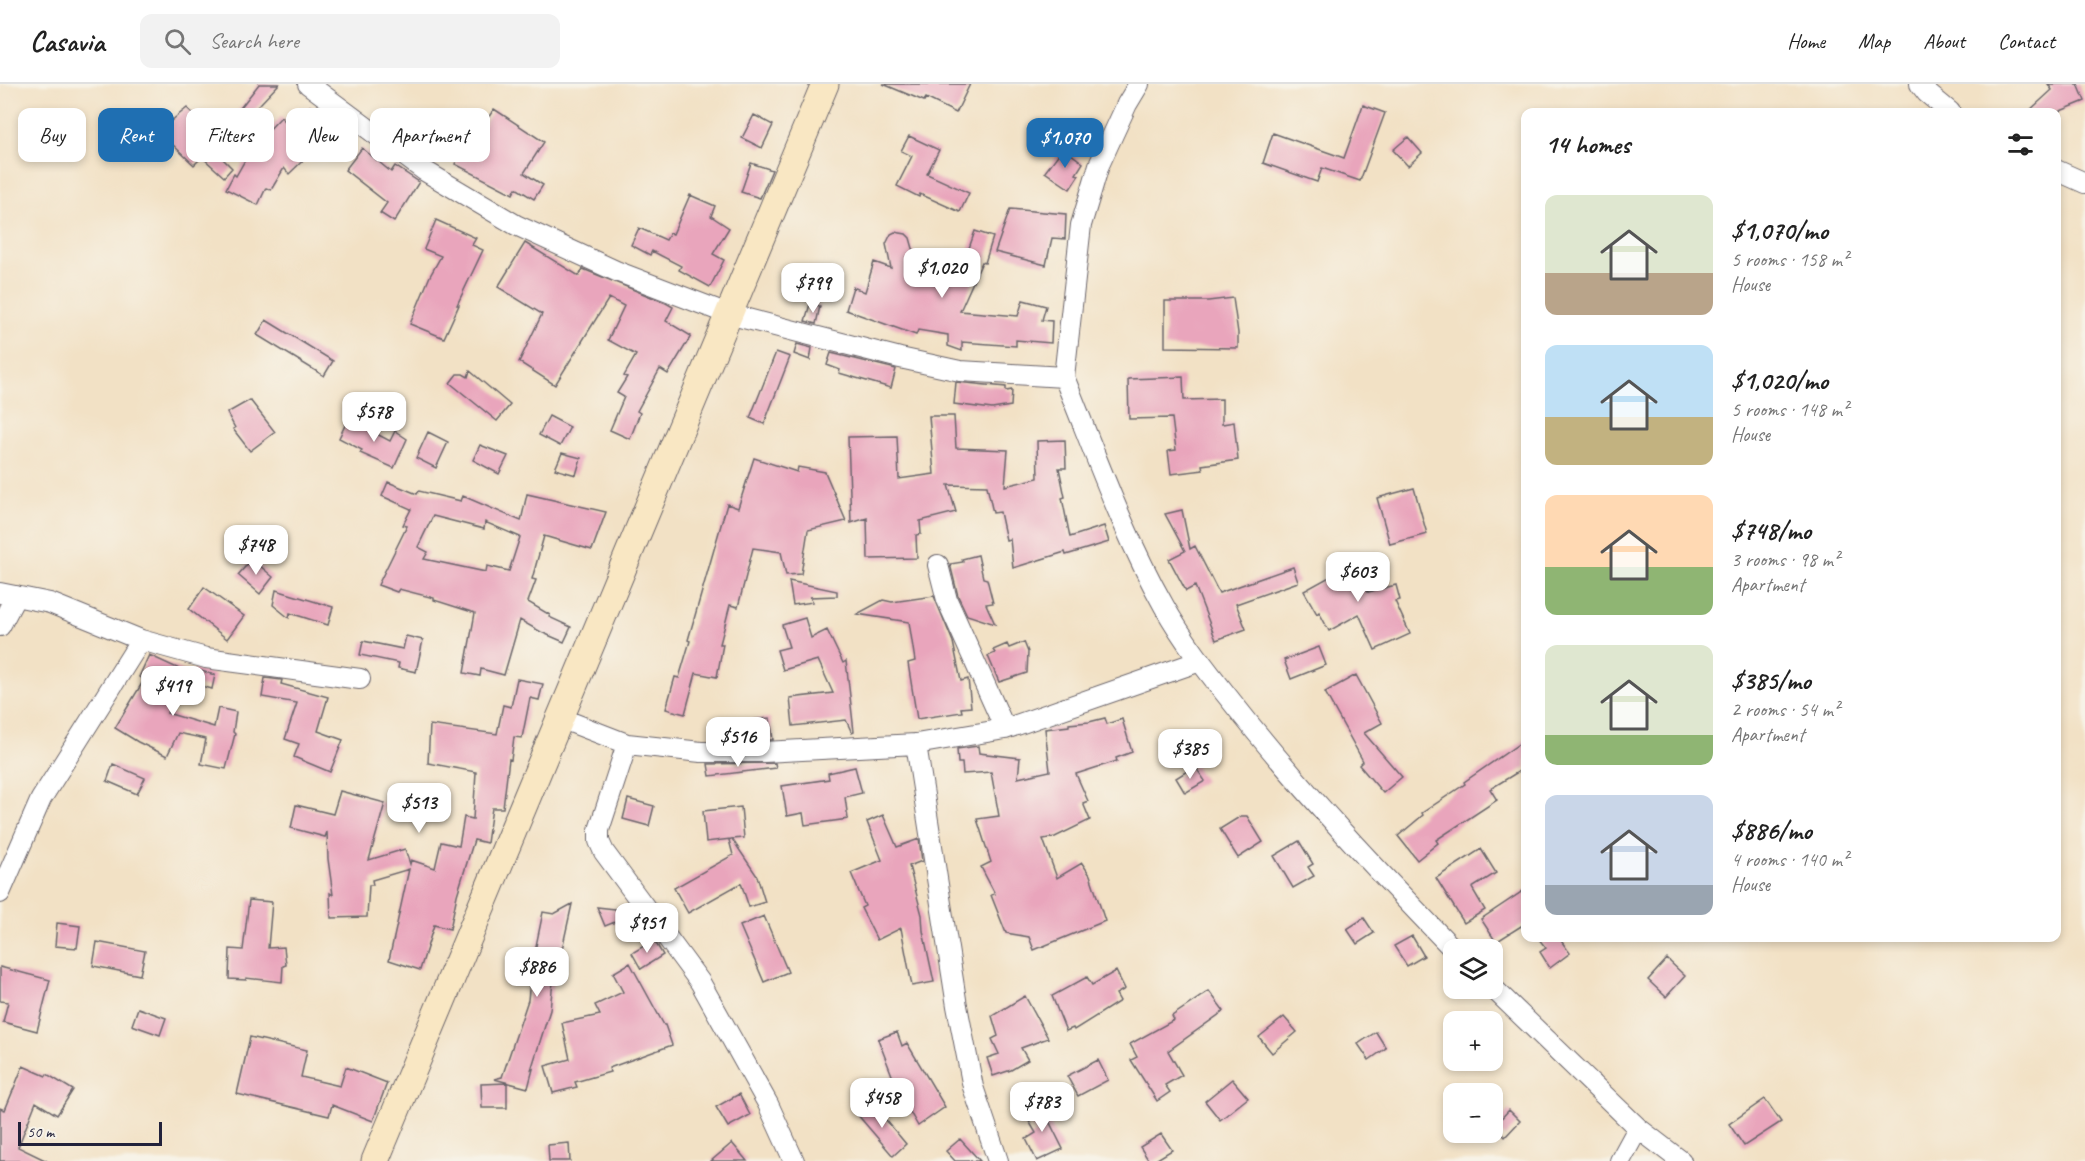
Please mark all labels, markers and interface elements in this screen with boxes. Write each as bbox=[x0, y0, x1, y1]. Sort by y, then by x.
search box bbox=[140, 14, 560, 68]
text: Casavia bbox=[30, 24, 104, 59]
icon: search bbox=[161, 25, 194, 58]
text: Search here bbox=[209, 27, 299, 55]
text: Home bbox=[1787, 28, 1825, 54]
text: Map bbox=[1858, 28, 1890, 54]
text: About bbox=[1923, 28, 1965, 54]
text: Contact bbox=[1998, 28, 2055, 54]
chip: Buy bbox=[18, 108, 86, 162]
chip: Rent bbox=[98, 108, 174, 162]
chip: Filters bbox=[186, 108, 274, 162]
chip: New bbox=[286, 108, 358, 162]
chip: Apartment bbox=[370, 108, 490, 162]
pin: $1,070 bbox=[1016, 118, 1114, 169]
text: $1,070 bbox=[1041, 125, 1089, 150]
text: 14 homes bbox=[1545, 128, 1630, 161]
icon: filters bbox=[2004, 128, 2037, 161]
text: $1,070/mo bbox=[1731, 214, 1828, 247]
icon: home bbox=[1593, 219, 1665, 291]
text: 5 rooms · 158 m² bbox=[1731, 247, 1848, 272]
pin: $1,020 bbox=[893, 248, 991, 299]
text: $1,020 bbox=[918, 255, 966, 280]
pin: $799 bbox=[777, 263, 849, 314]
text: $799 bbox=[795, 270, 831, 295]
text: House bbox=[1731, 272, 1770, 297]
text: $1,020/mo bbox=[1731, 364, 1828, 397]
icon: home bbox=[1593, 369, 1665, 441]
pin: $578 bbox=[338, 392, 410, 443]
text: 5 rooms · 148 m² bbox=[1731, 397, 1848, 422]
text: $578 bbox=[356, 399, 392, 424]
text: House bbox=[1731, 422, 1770, 447]
text: $748/mo bbox=[1731, 514, 1811, 547]
icon: home bbox=[1593, 519, 1665, 591]
pin: $748 bbox=[220, 525, 292, 576]
text: $748 bbox=[238, 532, 274, 557]
text: 3 rooms · 98 m² bbox=[1731, 547, 1839, 572]
pin: $603 bbox=[1322, 552, 1394, 603]
text: $603 bbox=[1340, 559, 1376, 584]
text: Apartment bbox=[1731, 572, 1804, 597]
text: $385/mo bbox=[1731, 664, 1811, 697]
pin: $419 bbox=[137, 666, 209, 717]
icon: home bbox=[1593, 669, 1665, 741]
text: $419 bbox=[155, 673, 191, 698]
text: 2 rooms · 54 m² bbox=[1731, 697, 1839, 722]
pin: $516 bbox=[702, 717, 774, 768]
text: Apartment bbox=[1731, 722, 1804, 747]
text: $516 bbox=[720, 724, 756, 749]
pin: $385 bbox=[1154, 729, 1226, 780]
text: $385 bbox=[1172, 736, 1208, 761]
pin: $513 bbox=[383, 783, 455, 834]
text: $513 bbox=[401, 790, 437, 815]
text: $886/mo bbox=[1731, 814, 1812, 847]
icon: home bbox=[1593, 819, 1665, 891]
text: 4 rooms · 140 m² bbox=[1731, 847, 1848, 872]
text: House bbox=[1731, 872, 1770, 897]
pin: $951 bbox=[611, 903, 683, 954]
text: $951 bbox=[629, 910, 665, 935]
map controls bbox=[1443, 939, 1503, 1143]
button: layers bbox=[1443, 939, 1503, 999]
pin: $886 bbox=[501, 947, 573, 998]
text: $886 bbox=[519, 954, 555, 979]
button: + bbox=[1443, 1011, 1503, 1071]
pin: $458 bbox=[846, 1078, 918, 1129]
pin: $783 bbox=[1006, 1082, 1078, 1133]
button: − bbox=[1443, 1083, 1503, 1143]
text: $458 bbox=[864, 1085, 900, 1110]
text: $783 bbox=[1024, 1089, 1060, 1114]
scale bar bbox=[18, 1119, 162, 1146]
text: 50 m bbox=[27, 1122, 54, 1142]

